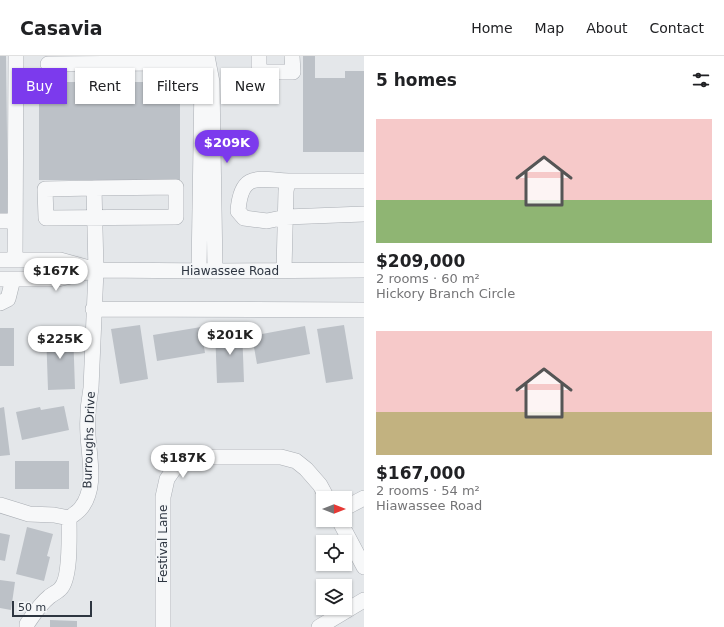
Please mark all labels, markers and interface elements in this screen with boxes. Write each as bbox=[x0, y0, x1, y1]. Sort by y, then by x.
text: Casavia bbox=[20, 17, 103, 39]
text: Home bbox=[471, 20, 513, 36]
text: Map bbox=[535, 20, 564, 36]
text: About bbox=[586, 20, 628, 36]
text: Contact bbox=[650, 20, 704, 36]
chip: Buy bbox=[12, 68, 67, 104]
chip: Rent bbox=[75, 68, 135, 104]
chip: Filters bbox=[143, 68, 213, 104]
chip: New bbox=[221, 68, 279, 104]
icon: filters bbox=[690, 69, 712, 91]
text: 5 homes bbox=[376, 70, 457, 90]
pin: $209K bbox=[199, 130, 255, 164]
text: $209K bbox=[204, 135, 250, 150]
icon: home bbox=[508, 145, 580, 217]
text: $209,000 bbox=[376, 251, 465, 271]
pin: $167K bbox=[28, 258, 84, 292]
text: $167K bbox=[33, 263, 79, 278]
street label: Hiawassee Road bbox=[181, 264, 279, 278]
text: 2 rooms · 60 m² bbox=[376, 271, 480, 286]
text: Hickory Branch Circle bbox=[376, 286, 515, 301]
pin: $201K bbox=[202, 322, 258, 356]
pin: $225K bbox=[32, 326, 88, 360]
text: $201K bbox=[207, 327, 253, 342]
text: $225K bbox=[37, 331, 83, 346]
icon: home bbox=[508, 357, 580, 429]
street label: Burroughs Drive bbox=[80, 391, 98, 489]
pin: $187K bbox=[155, 445, 211, 479]
text: $187K bbox=[160, 450, 206, 465]
text: $167,000 bbox=[376, 463, 465, 483]
text: 2 rooms · 54 m² bbox=[376, 483, 480, 498]
north arrow bbox=[316, 491, 352, 527]
map controls bbox=[316, 491, 352, 615]
text: Hiawassee Road bbox=[376, 498, 482, 513]
street label: Festival Lane bbox=[156, 505, 170, 583]
button: locate bbox=[316, 535, 352, 571]
button: layers bbox=[316, 579, 352, 615]
scale bar bbox=[12, 599, 92, 618]
text: 50 m bbox=[18, 601, 46, 614]

